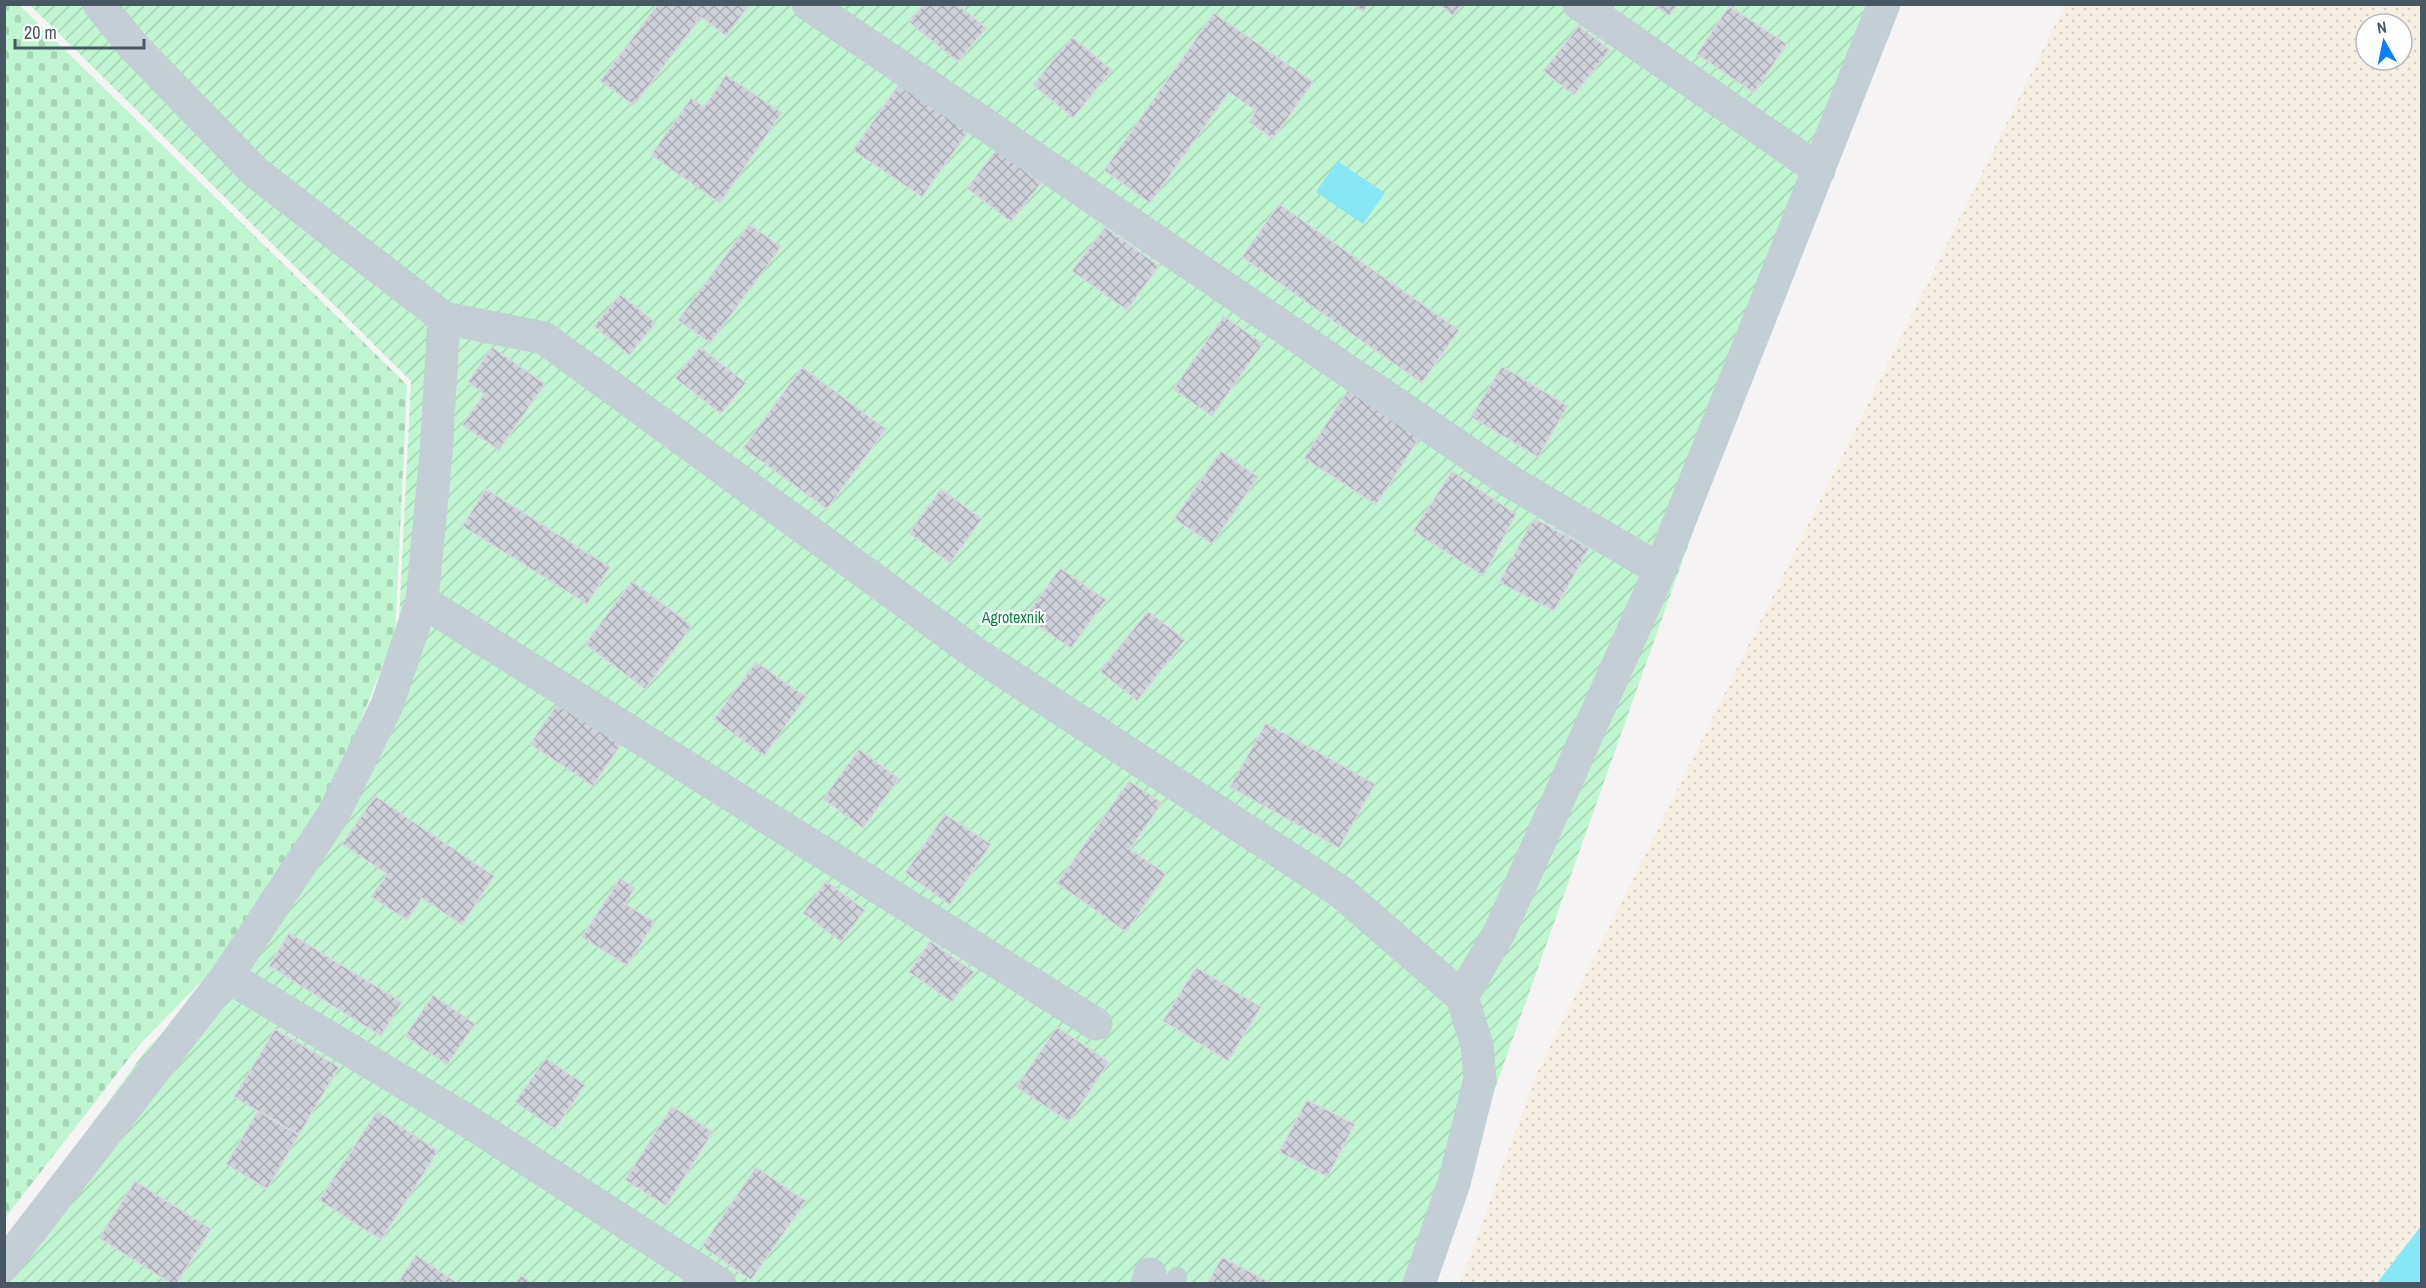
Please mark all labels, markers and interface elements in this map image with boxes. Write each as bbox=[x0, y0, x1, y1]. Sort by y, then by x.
scale bar bbox=[15, 12, 144, 50]
north arrow bbox=[2354, 12, 2414, 72]
text: N bbox=[2375, 16, 2388, 39]
text: 20 m bbox=[24, 20, 57, 45]
park label: Agrotexnik bbox=[981, 606, 1045, 628]

